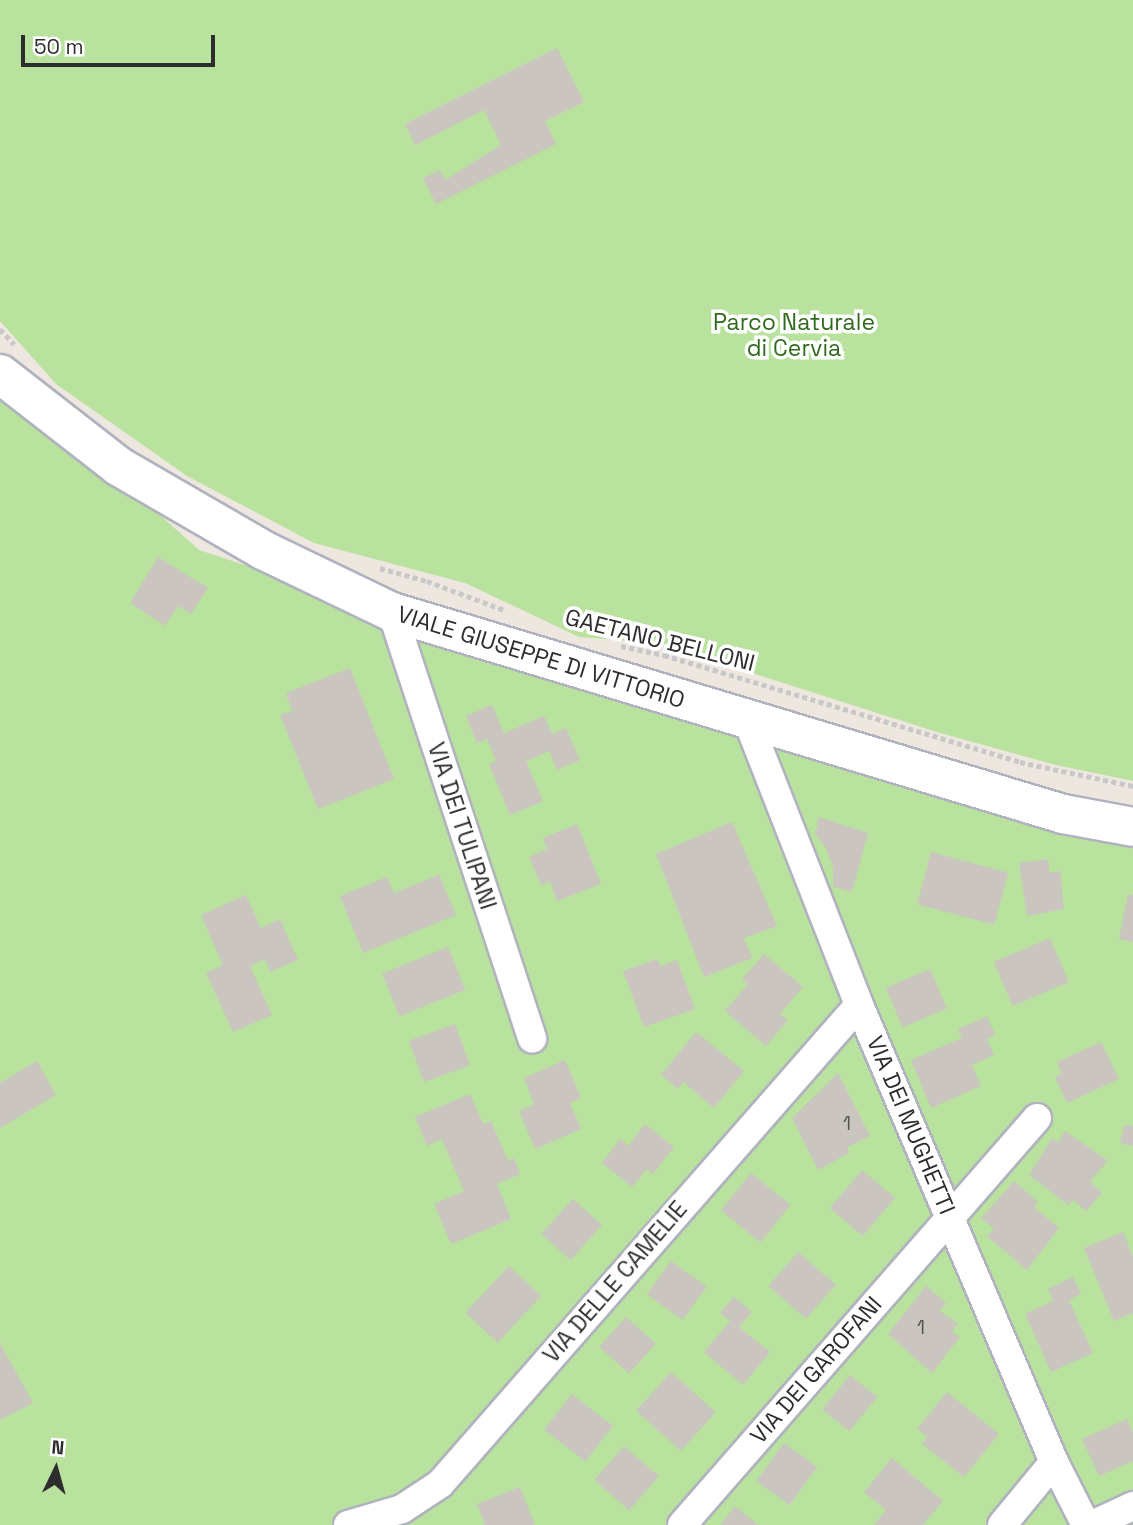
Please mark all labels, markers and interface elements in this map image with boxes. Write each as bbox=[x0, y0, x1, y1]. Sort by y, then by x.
scale bar bbox=[24, 21, 219, 65]
text: 50 m bbox=[34, 33, 84, 60]
park label: Parco Naturale di Cervia bbox=[713, 308, 875, 362]
street label: VIALE GIUSEPPE DI VITTORIO bbox=[394, 600, 688, 714]
street label: GAETANO BELLONI bbox=[562, 603, 758, 677]
street label: VIA DEI TULIPANI bbox=[422, 739, 502, 913]
street label: VIA DEI MUGHETTI bbox=[861, 1032, 961, 1218]
house number: 1 bbox=[843, 1113, 851, 1135]
street label: VIA DELLE CAMELIE bbox=[537, 1195, 693, 1369]
street label: VIA DEI GAROFANI bbox=[744, 1291, 888, 1449]
house number: 1 bbox=[917, 1317, 925, 1339]
north arrow bbox=[21, 1434, 91, 1504]
text: N bbox=[50, 1435, 65, 1461]

